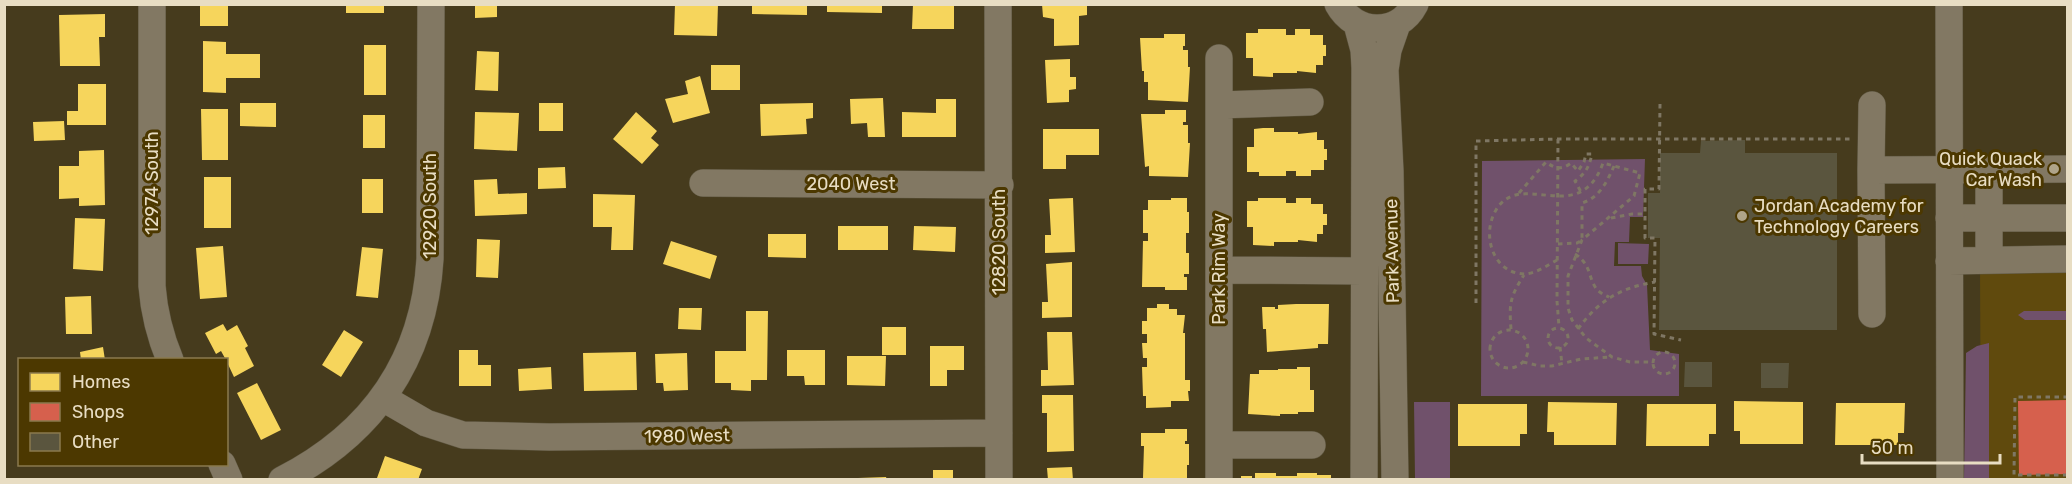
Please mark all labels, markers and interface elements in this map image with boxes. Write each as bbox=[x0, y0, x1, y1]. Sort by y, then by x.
street label: 12974 South bbox=[141, 131, 163, 235]
place label: Quick Quack Car Wash bbox=[1939, 148, 2043, 191]
street label: 12920 South bbox=[419, 153, 441, 259]
marker: Quick Quack Car Wash bbox=[2047, 162, 2061, 176]
street label: 2040 West bbox=[806, 173, 896, 195]
street label: 12820 South bbox=[988, 189, 1010, 295]
place label: Jordan Academy for Technology Careers bbox=[1754, 195, 1924, 238]
street label: Park Avenue bbox=[1380, 199, 1404, 303]
marker: Jordan Academy for Technology Careers bbox=[1735, 209, 1749, 223]
street label: Park Rim Way bbox=[1208, 213, 1230, 325]
legend bbox=[18, 358, 228, 466]
text: Homes bbox=[72, 371, 130, 393]
text: Shops bbox=[72, 401, 124, 423]
street label: 1980 West bbox=[644, 424, 730, 448]
scale bar bbox=[1862, 427, 2000, 465]
text: Other bbox=[72, 431, 119, 453]
text: 50 m bbox=[1871, 437, 1914, 459]

